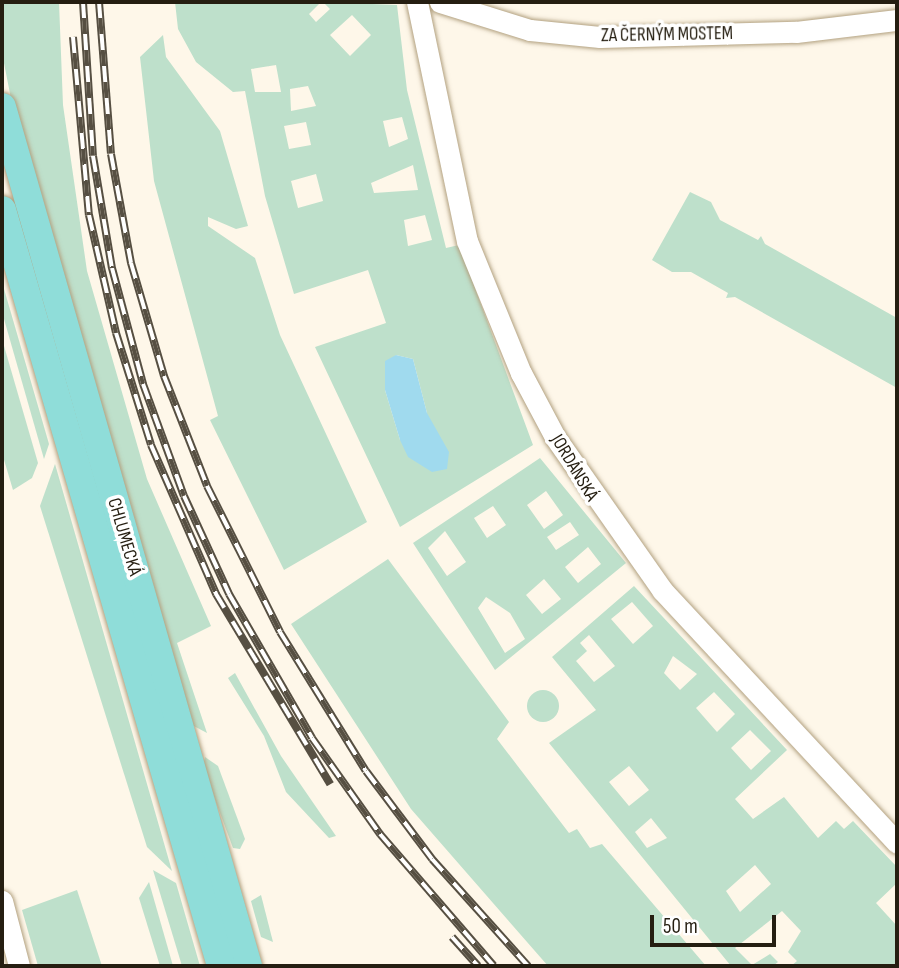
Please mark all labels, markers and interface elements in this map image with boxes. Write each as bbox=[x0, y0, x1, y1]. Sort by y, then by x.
street label: ZA ČERNÝM MOSTEM bbox=[601, 22, 733, 48]
street label: JORDÁNSKÁ bbox=[545, 430, 603, 506]
street label: CHLUMECKÁ bbox=[102, 495, 146, 579]
scale bar bbox=[654, 902, 780, 946]
text: 50 m bbox=[663, 914, 698, 939]

